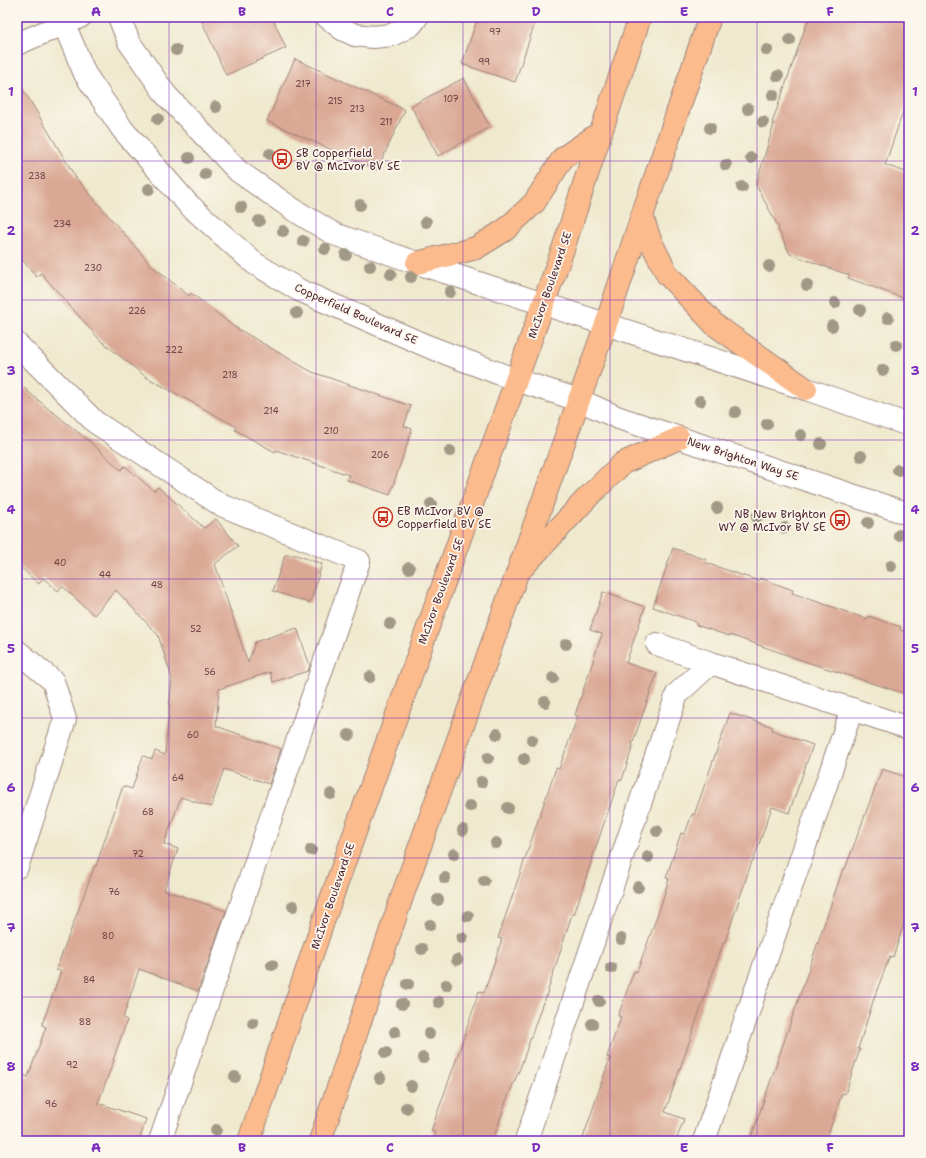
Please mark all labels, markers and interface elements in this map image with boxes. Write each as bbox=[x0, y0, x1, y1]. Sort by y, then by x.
text: A bbox=[91, 3, 101, 20]
text: B bbox=[238, 3, 246, 20]
text: C bbox=[386, 3, 394, 20]
text: D bbox=[531, 3, 541, 20]
text: E bbox=[680, 3, 689, 20]
text: F bbox=[826, 3, 834, 20]
house number: 97 bbox=[489, 26, 501, 38]
house number: 99 bbox=[478, 56, 490, 68]
house number: 217 bbox=[295, 78, 311, 90]
text: 1 bbox=[8, 83, 14, 100]
text: 1 bbox=[912, 83, 918, 100]
house number: 107 bbox=[443, 93, 459, 105]
house number: 215 bbox=[328, 95, 343, 107]
house number: 213 bbox=[349, 103, 365, 115]
house number: 211 bbox=[379, 116, 393, 128]
place label: SB Copperfield BV @ McIvor BV SE bbox=[296, 146, 400, 174]
bus stop icon: SB Copperfield BV @ McIvor BV SE bbox=[271, 148, 293, 170]
house number: 238 bbox=[28, 170, 46, 182]
house number: 234 bbox=[53, 218, 71, 230]
text: 2 bbox=[6, 222, 16, 239]
text: 2 bbox=[910, 222, 920, 239]
street label: McIvor Boulevard SE bbox=[525, 229, 575, 340]
house number: 230 bbox=[84, 262, 102, 274]
street label: Copperfield Boulevard SE bbox=[292, 280, 420, 348]
house number: 226 bbox=[128, 305, 146, 317]
house number: 222 bbox=[165, 344, 183, 356]
text: 3 bbox=[6, 362, 16, 379]
text: 3 bbox=[910, 362, 920, 379]
house number: 218 bbox=[222, 369, 238, 381]
house number: 214 bbox=[263, 405, 279, 417]
house number: 210 bbox=[323, 425, 339, 437]
street label: New Brighton Way SE bbox=[685, 434, 801, 484]
house number: 206 bbox=[371, 449, 389, 461]
text: 4 bbox=[6, 501, 16, 518]
text: 4 bbox=[910, 501, 920, 518]
place label: EB McIvor BV @ Copperfield BV SE bbox=[397, 504, 491, 532]
bus stop icon: EB McIvor BV @ Copperfield BV SE bbox=[372, 506, 394, 528]
place label: NB New Brighton WY @ McIvor BV SE bbox=[718, 507, 826, 535]
bus stop icon: NB New Brighton WY @ McIvor BV SE bbox=[829, 509, 851, 531]
street label: McIvor Boulevard SE bbox=[415, 536, 467, 646]
house number: 40 bbox=[54, 557, 66, 569]
house number: 44 bbox=[99, 569, 111, 581]
house number: 48 bbox=[151, 579, 163, 591]
house number: 52 bbox=[190, 623, 202, 635]
text: 5 bbox=[7, 640, 15, 657]
text: 5 bbox=[911, 640, 919, 657]
house number: 56 bbox=[204, 666, 216, 678]
house number: 60 bbox=[187, 729, 199, 741]
house number: 64 bbox=[172, 772, 184, 784]
text: 6 bbox=[6, 779, 16, 796]
text: 6 bbox=[910, 779, 920, 796]
house number: 68 bbox=[142, 806, 154, 818]
street label: McIvor Boulevard SE bbox=[308, 840, 358, 951]
house number: 72 bbox=[132, 848, 144, 860]
house number: 76 bbox=[108, 886, 120, 898]
text: 7 bbox=[6, 919, 16, 936]
text: 7 bbox=[910, 919, 920, 936]
house number: 80 bbox=[102, 930, 114, 942]
house number: 84 bbox=[83, 974, 95, 986]
house number: 88 bbox=[79, 1016, 91, 1028]
text: 8 bbox=[6, 1058, 16, 1075]
text: 8 bbox=[910, 1058, 920, 1075]
house number: 92 bbox=[66, 1059, 78, 1071]
house number: 96 bbox=[45, 1098, 57, 1110]
text: A bbox=[91, 1139, 101, 1156]
text: B bbox=[238, 1139, 246, 1156]
text: C bbox=[386, 1139, 394, 1156]
text: D bbox=[531, 1139, 541, 1156]
text: E bbox=[680, 1139, 689, 1156]
text: F bbox=[826, 1139, 834, 1156]

